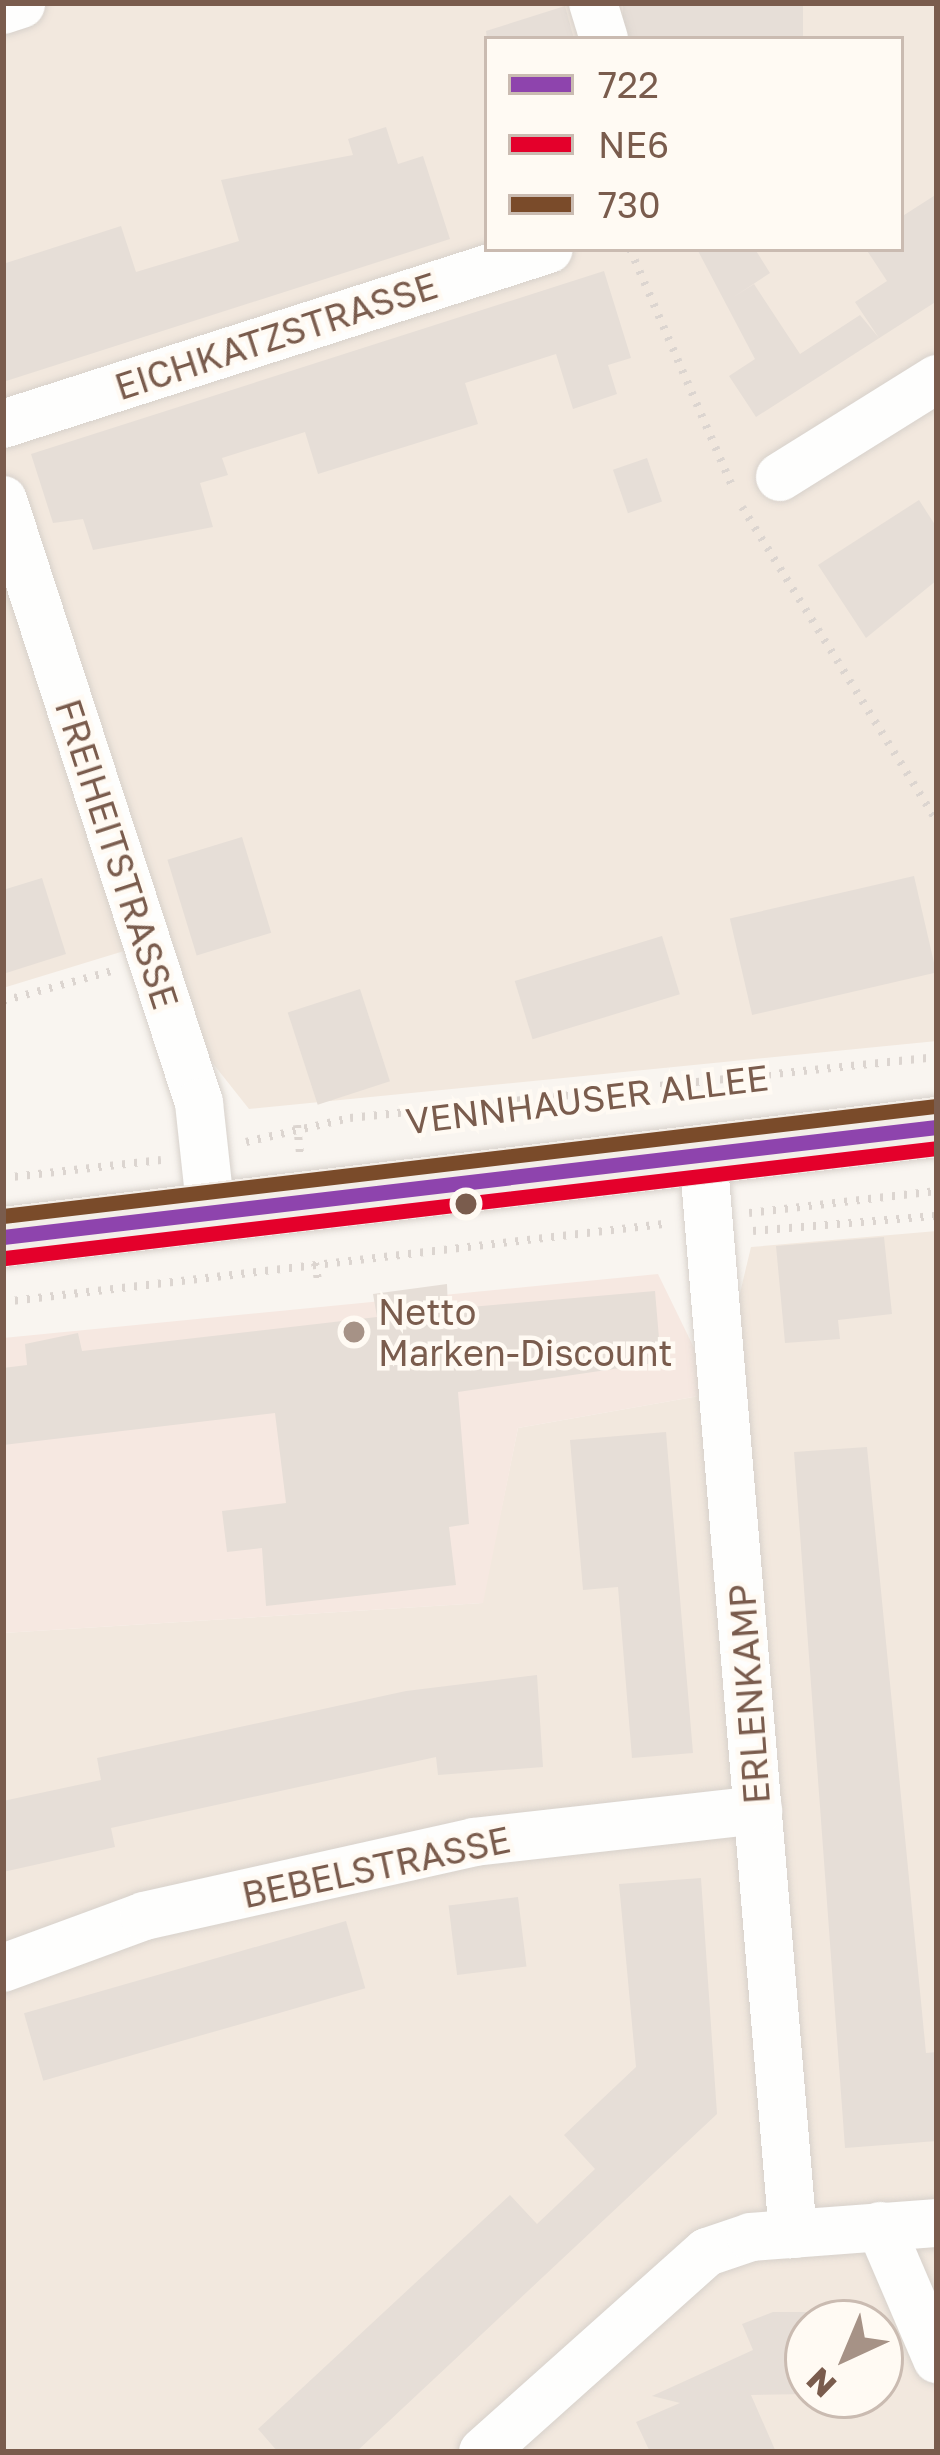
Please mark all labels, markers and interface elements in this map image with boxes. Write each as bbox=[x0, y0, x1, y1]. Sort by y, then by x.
legend bbox=[484, 36, 904, 252]
text: 722 bbox=[598, 63, 659, 106]
text: NE6 bbox=[598, 123, 669, 166]
text: 730 bbox=[598, 183, 660, 226]
street label: EICHKATZSTRASSE bbox=[109, 263, 443, 409]
street label: FREIHEITSTRASSE bbox=[47, 694, 187, 1014]
street label: VENNHAUSER ALLEE bbox=[403, 1055, 771, 1143]
unlabelled marker bbox=[455, 1193, 477, 1215]
place label: Netto Marken-Discount bbox=[378, 1289, 673, 1374]
marker: Netto Marken-Discount bbox=[341, 1319, 367, 1345]
street label: ERLENKAMP bbox=[720, 1583, 778, 1805]
street label: BEBELSTRASSE bbox=[238, 1817, 514, 1917]
north arrow bbox=[784, 2299, 904, 2419]
text: N bbox=[798, 2360, 843, 2406]

